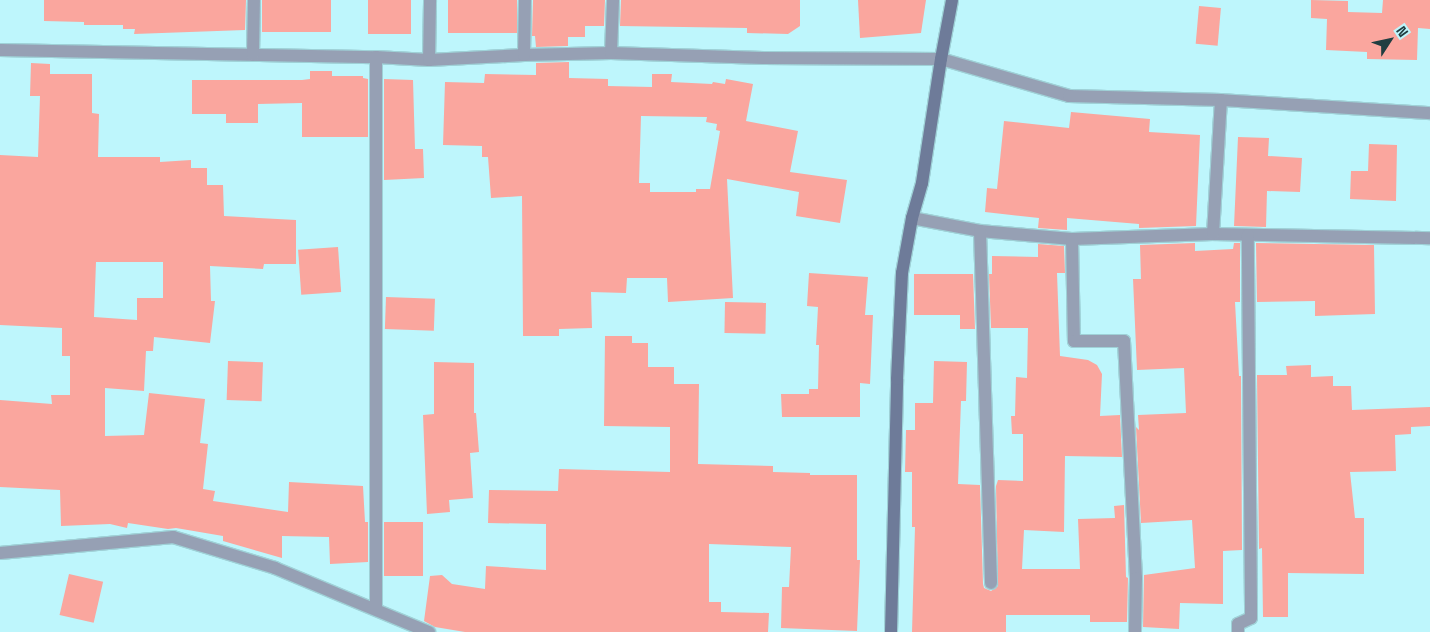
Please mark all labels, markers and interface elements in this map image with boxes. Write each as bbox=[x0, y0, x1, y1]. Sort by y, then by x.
north arrow bbox=[1365, 15, 1415, 65]
text: N bbox=[1392, 22, 1412, 40]

